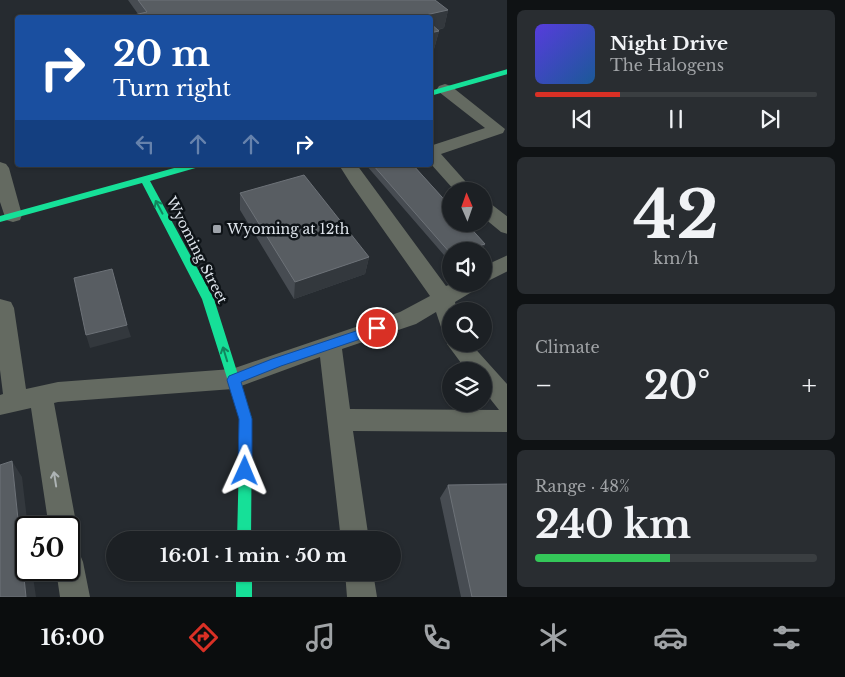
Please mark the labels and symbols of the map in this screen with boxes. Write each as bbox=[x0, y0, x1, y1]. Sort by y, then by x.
north arrow bbox=[442, 182, 492, 232]
street label: Wyoming Street bbox=[162, 193, 232, 307]
one-way arrow bbox=[154, 199, 164, 214]
place label: Wyoming at 12th bbox=[226, 220, 350, 238]
marker: Wyoming at 12th bbox=[211, 223, 223, 235]
pin bbox=[356, 307, 398, 349]
one-way arrow bbox=[220, 347, 230, 363]
position arrow bbox=[218, 444, 270, 496]
one-way arrow bbox=[50, 472, 60, 488]
speed limit sign: 50 bbox=[15, 516, 80, 581]

